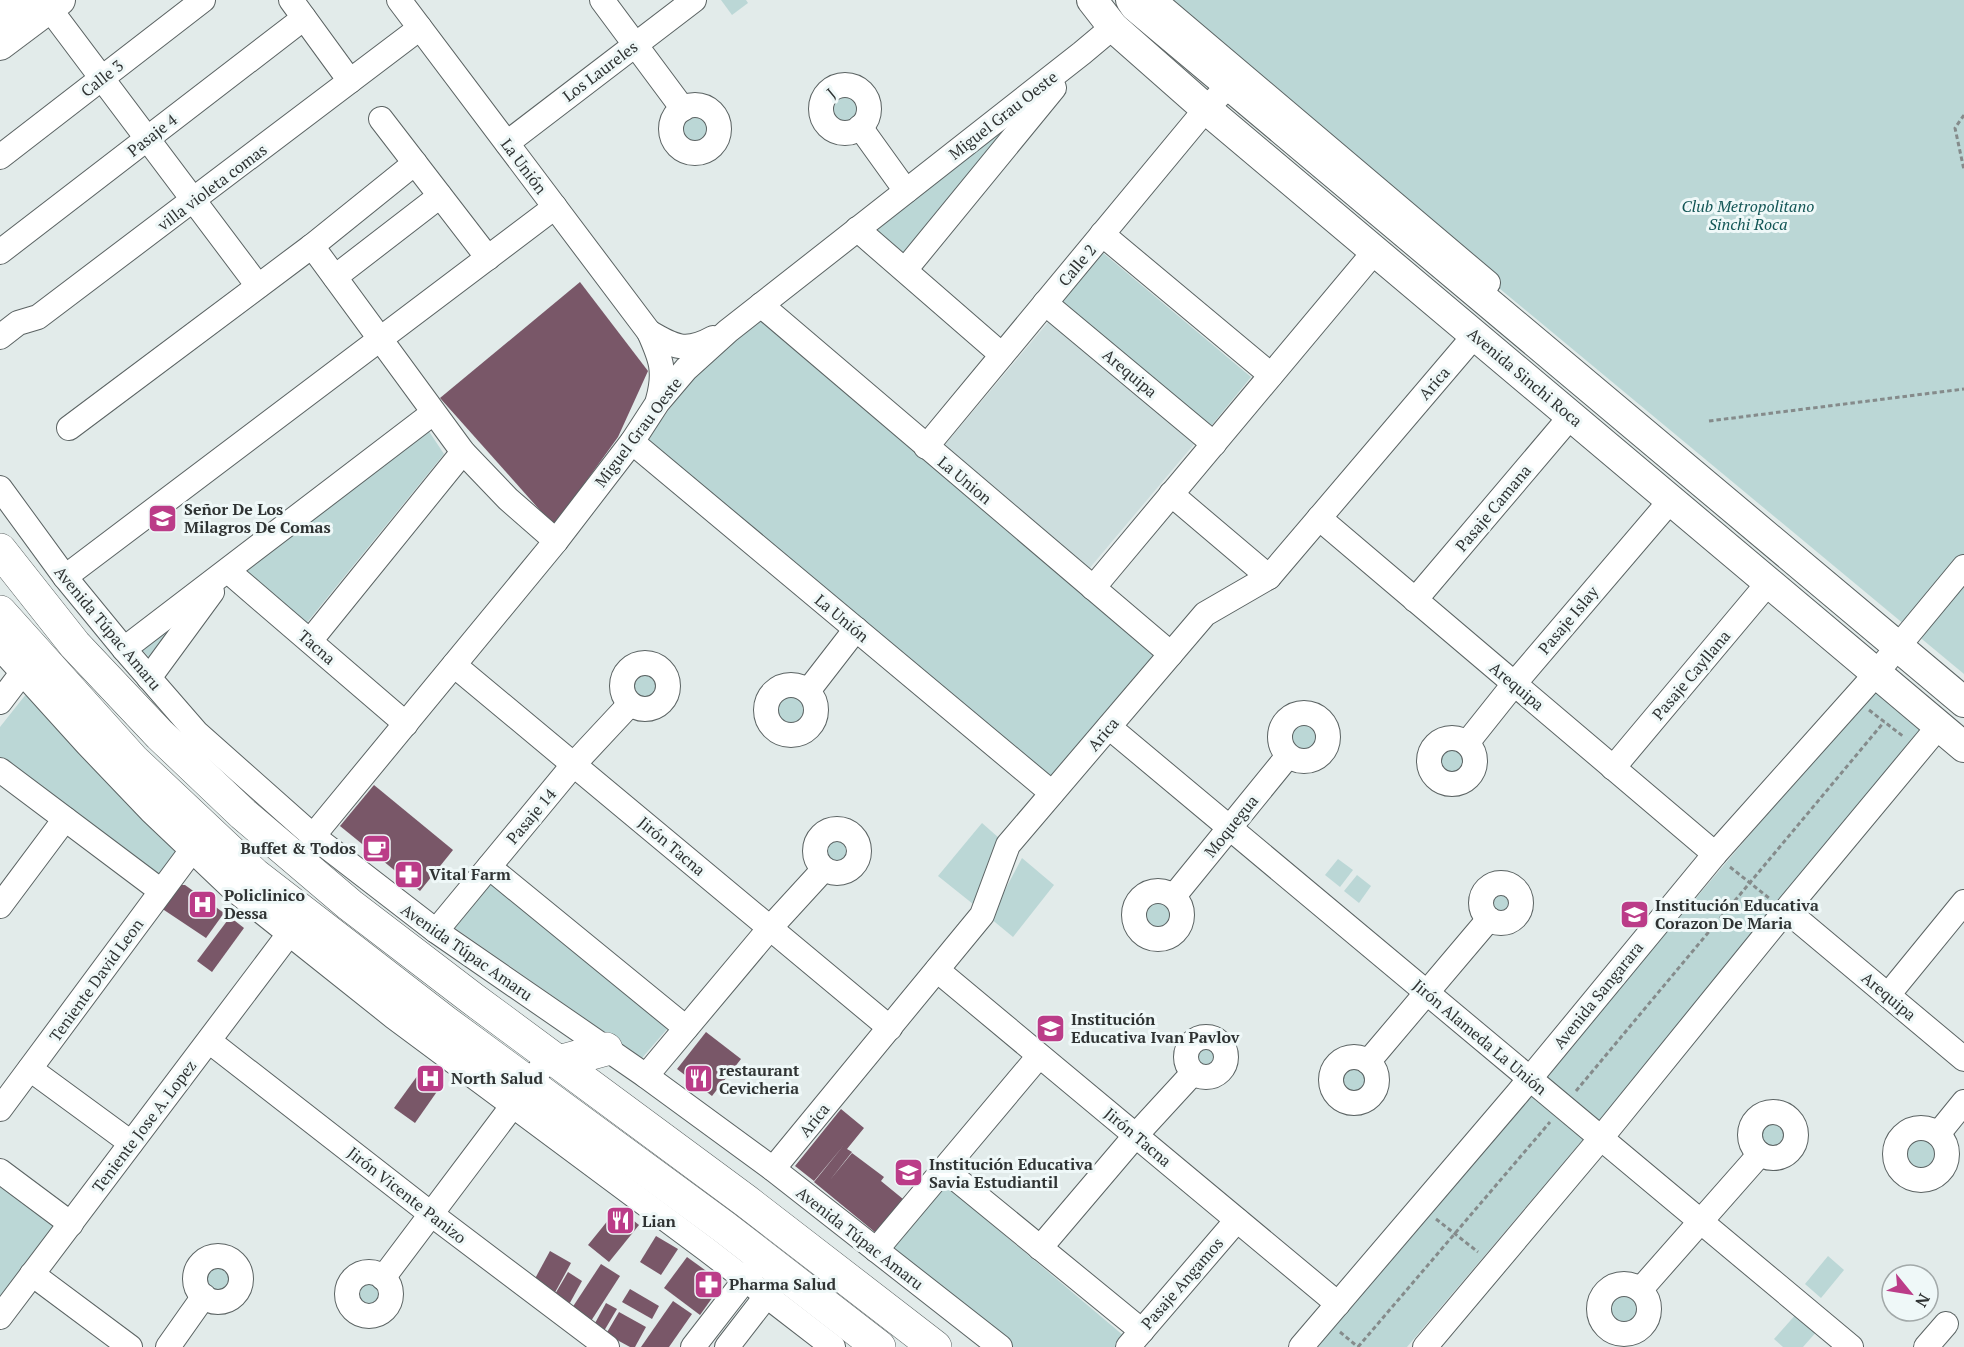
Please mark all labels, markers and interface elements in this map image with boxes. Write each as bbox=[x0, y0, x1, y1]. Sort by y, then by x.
street label: Los Laureles bbox=[558, 36, 642, 106]
street label: Calle 3 bbox=[76, 54, 128, 102]
street label: Miguel Grau Oeste bbox=[944, 66, 1062, 164]
street label: J bbox=[822, 83, 840, 103]
street label: Pasaje 4 bbox=[122, 108, 182, 161]
street label: La Unión bbox=[496, 134, 552, 199]
street label: villa violeta comas bbox=[152, 138, 271, 236]
park label: Club Metropolitano Sinchi Roca bbox=[1682, 195, 1814, 235]
street label: Calle 2 bbox=[1053, 239, 1101, 291]
street label: Avenida Sinchi Roca bbox=[1463, 322, 1587, 432]
street label: Arequipa bbox=[1098, 344, 1162, 402]
street label: Arica bbox=[1413, 362, 1455, 404]
street label: Miguel Grau Oeste bbox=[589, 373, 687, 491]
street label: La Union bbox=[933, 451, 997, 509]
street label: Pasaje Camana bbox=[1450, 460, 1536, 556]
place label: Señor De Los Milagros De Comas bbox=[184, 498, 331, 538]
school or university icon: Señor De Los Milagros De Comas bbox=[147, 502, 179, 534]
street label: Avenida Túpac Amaru bbox=[50, 561, 166, 695]
street label: Pasaje Islay bbox=[1533, 581, 1604, 659]
street label: La Unión bbox=[810, 589, 874, 647]
street label: Tacna bbox=[294, 625, 340, 669]
street label: Pasaje Cayllana bbox=[1647, 625, 1735, 725]
street label: Arequipa bbox=[1485, 657, 1549, 715]
street label: Arica bbox=[1083, 713, 1123, 755]
street label: Pasaje 14 bbox=[501, 783, 561, 848]
street label: Moquegua bbox=[1199, 790, 1263, 862]
street label: Jirón Tacna bbox=[634, 811, 710, 881]
cafe icon: Buffet & Todos bbox=[361, 832, 393, 864]
place label: Buffet & Todos bbox=[240, 837, 356, 859]
pharmacy icon: Vital Farm bbox=[392, 858, 424, 890]
place label: Vital Farm bbox=[429, 863, 511, 885]
place label: Policlinico Dessa bbox=[224, 884, 305, 924]
hospital icon: Policlinico Dessa bbox=[187, 888, 219, 920]
place label: Institución Educativa Corazon De Maria bbox=[1655, 894, 1819, 934]
street label: Avenida Túpac Amaru bbox=[397, 898, 537, 1006]
school or university icon: Institución Educativa Corazon De Maria bbox=[1618, 898, 1650, 930]
street label: Teniente David Leon bbox=[44, 914, 148, 1046]
street label: Avenida Sangarara bbox=[1548, 937, 1648, 1053]
street label: Arequipa bbox=[1857, 967, 1921, 1025]
street label: Jirón Alameda La Unión bbox=[1408, 974, 1552, 1100]
place label: Institución Educativa Ivan Pavlov bbox=[1071, 1008, 1240, 1048]
school or university icon: Institución Educativa Ivan Pavlov bbox=[1034, 1012, 1066, 1044]
street label: Teniente Jose A. Lopez bbox=[87, 1055, 201, 1197]
place label: restaurant Cevicheria bbox=[719, 1059, 800, 1099]
hospital icon: North Salud bbox=[414, 1062, 446, 1094]
restaurant icon: restaurant Cevicheria bbox=[682, 1063, 714, 1095]
place label: North Salud bbox=[451, 1067, 544, 1089]
street label: Arica bbox=[794, 1099, 834, 1141]
street label: Jirón Tacna bbox=[1100, 1102, 1176, 1172]
street label: Jirón Vicente Panizo bbox=[343, 1142, 471, 1248]
place label: Institución Educativa Savia Estudiantil bbox=[929, 1153, 1093, 1193]
school or university icon: Institución Educativa Savia Estudiantil bbox=[892, 1157, 924, 1189]
street label: Avenida Túpac Amaru bbox=[792, 1181, 928, 1295]
restaurant icon: Lian bbox=[605, 1205, 637, 1237]
place label: Lian bbox=[642, 1210, 677, 1232]
street label: Pasaje Angamos bbox=[1136, 1232, 1228, 1334]
north arrow bbox=[1880, 1263, 1940, 1323]
pharmacy icon: Pharma Salud bbox=[692, 1268, 724, 1300]
place label: Pharma Salud bbox=[729, 1273, 836, 1295]
text: N bbox=[1910, 1290, 1936, 1311]

